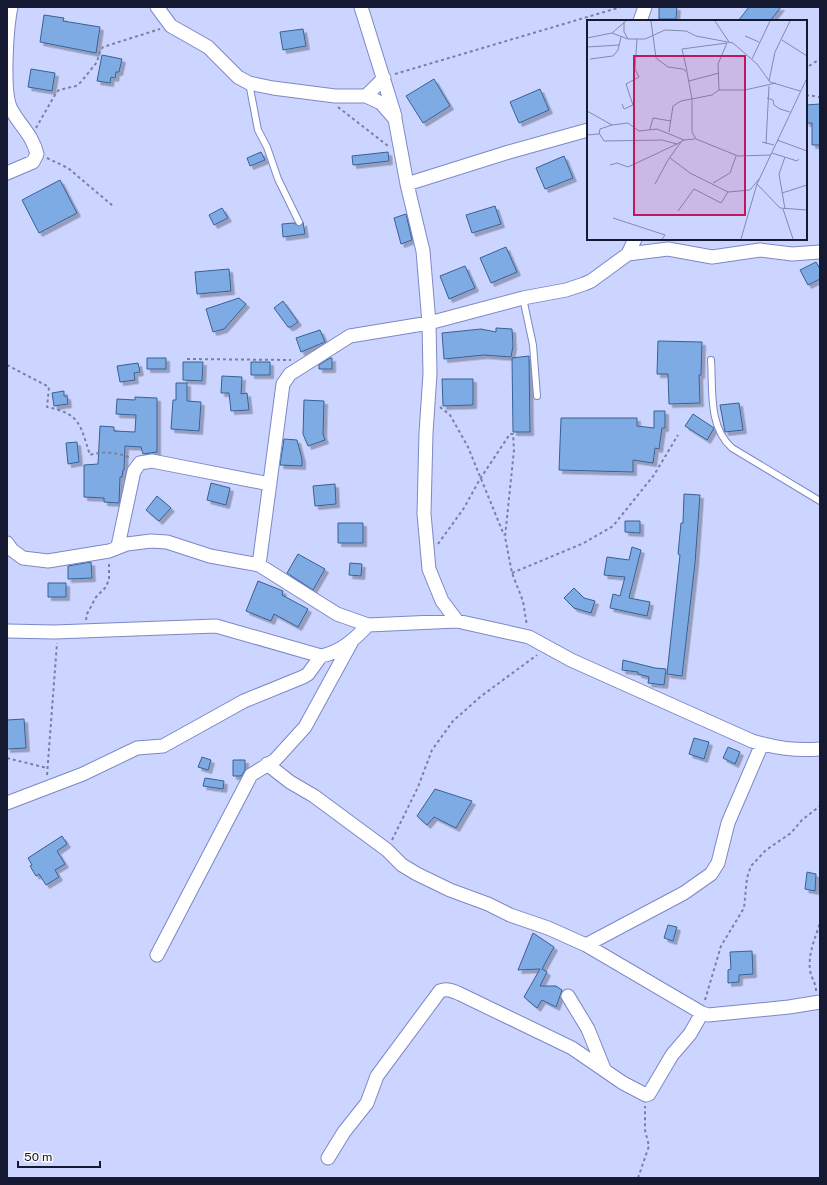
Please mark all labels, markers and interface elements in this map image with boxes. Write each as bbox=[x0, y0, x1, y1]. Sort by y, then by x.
inset map bbox=[587, 20, 807, 240]
scale bar bbox=[18, 1143, 100, 1169]
text: 50 m bbox=[24, 1150, 52, 1164]

